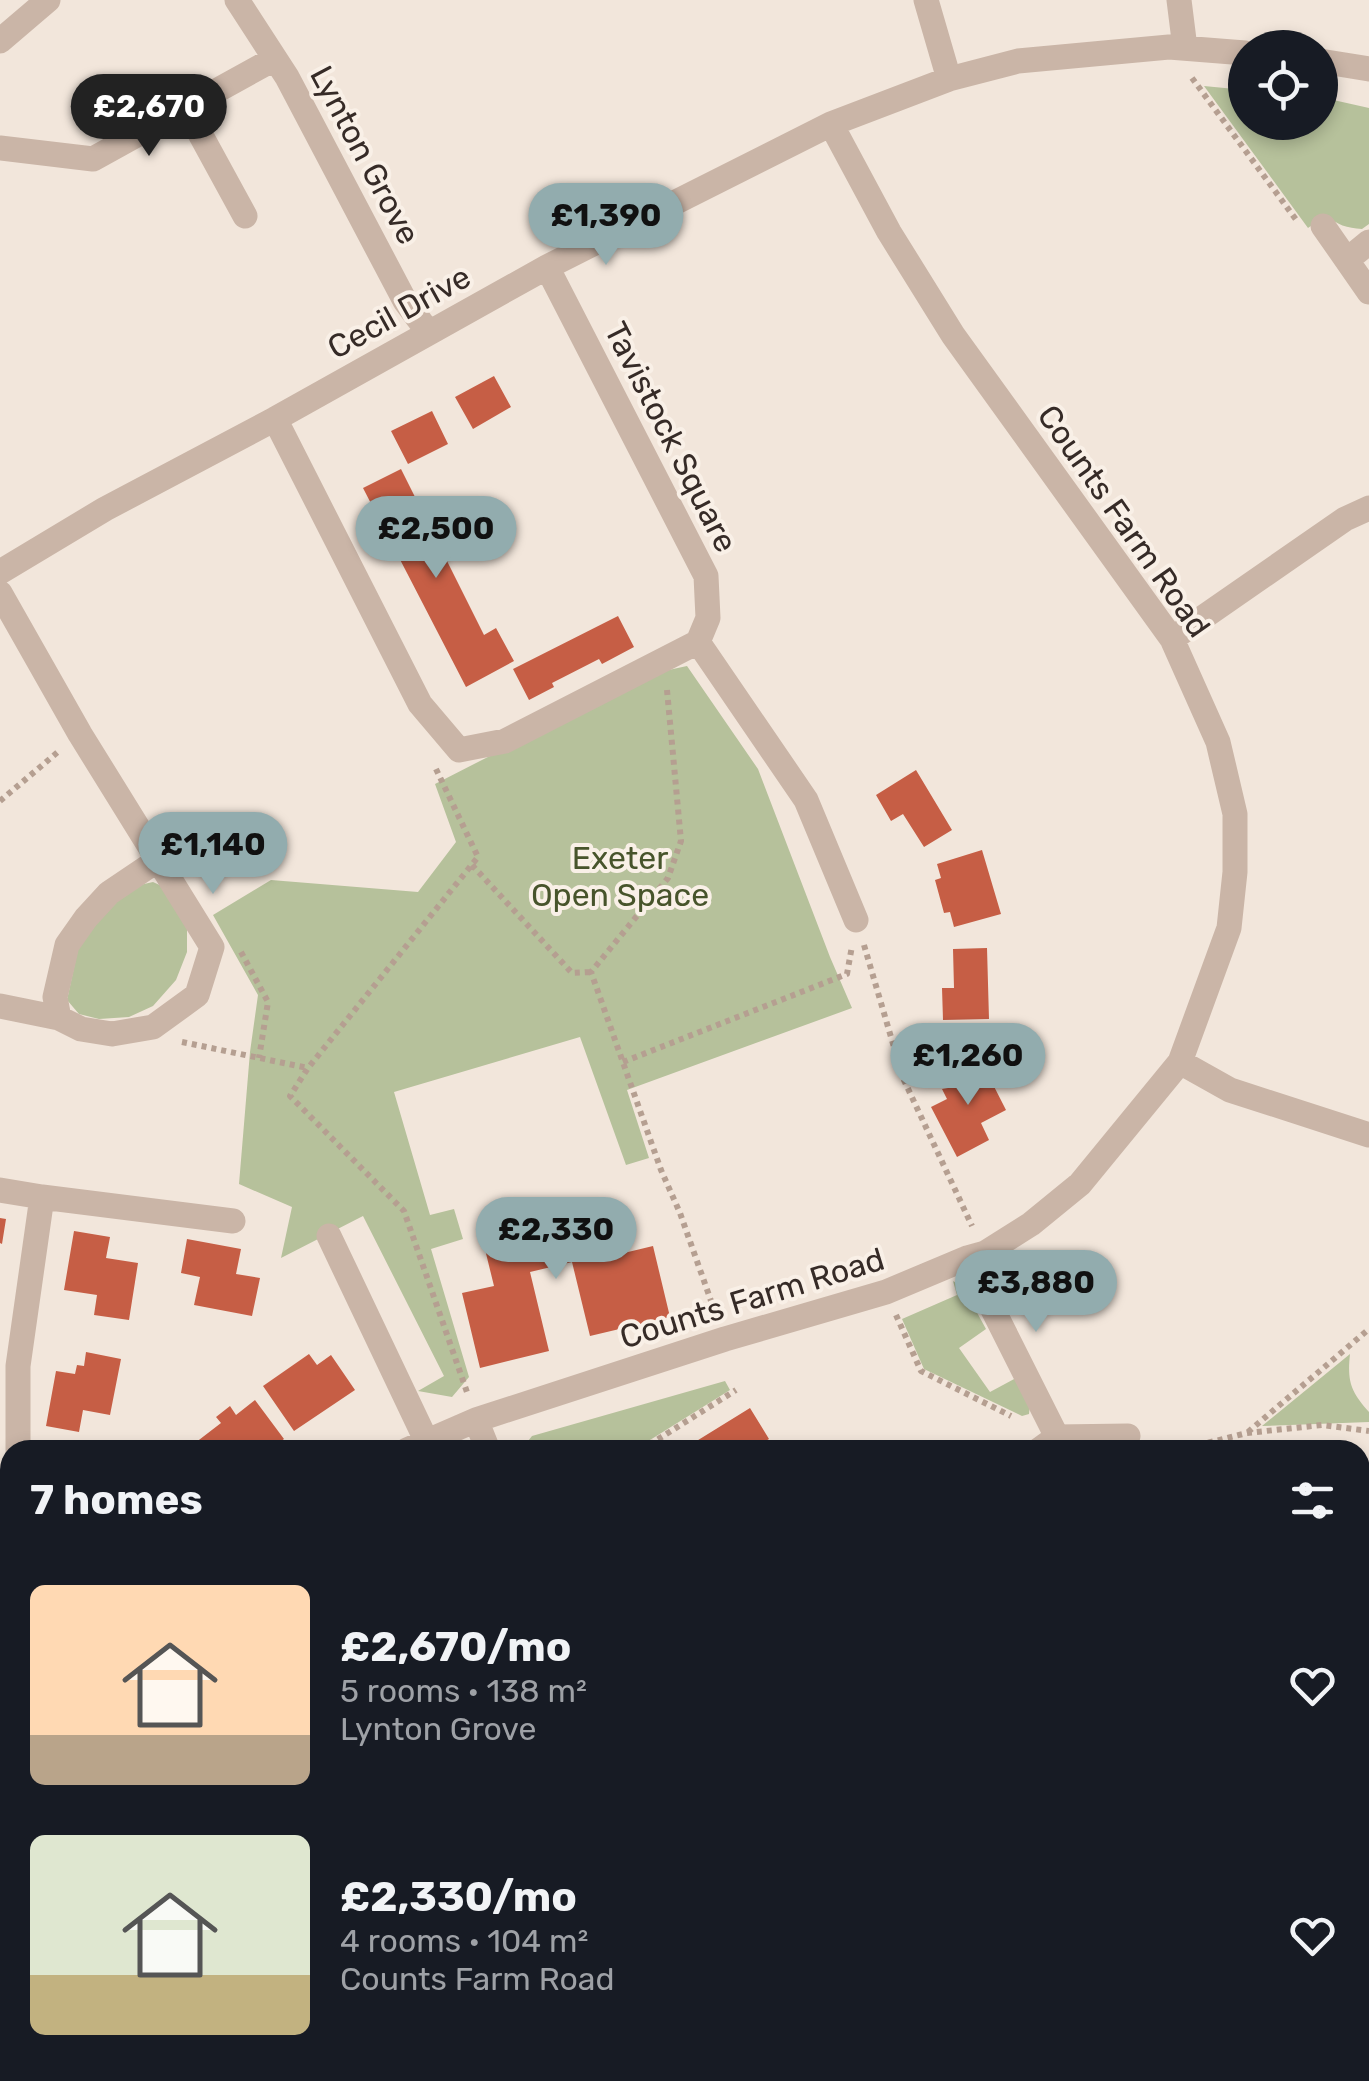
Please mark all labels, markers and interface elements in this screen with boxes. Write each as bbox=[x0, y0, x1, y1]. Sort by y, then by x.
map controls bbox=[1228, 30, 1338, 140]
button: locate bbox=[1228, 30, 1338, 140]
street label: Lynton Grove bbox=[302, 59, 428, 251]
pin: £2,670 bbox=[68, 74, 230, 159]
text: £2,670 bbox=[93, 87, 205, 125]
pin: £1,390 bbox=[525, 183, 687, 268]
text: £1,390 bbox=[550, 196, 662, 234]
street label: Cecil Drive bbox=[321, 257, 477, 367]
street label: Tavistock Square bbox=[597, 316, 745, 558]
street label: Counts Farm Road bbox=[1030, 398, 1218, 644]
pin: £2,500 bbox=[355, 496, 517, 581]
text: £2,500 bbox=[378, 509, 494, 547]
pin: £1,140 bbox=[132, 812, 294, 897]
text: £1,140 bbox=[160, 825, 266, 863]
park label: Exeter Open Space bbox=[531, 839, 709, 914]
pin: £1,260 bbox=[887, 1023, 1049, 1108]
text: £1,260 bbox=[912, 1036, 1024, 1074]
pin: £2,330 bbox=[475, 1197, 637, 1282]
text: £2,330 bbox=[498, 1210, 614, 1248]
street label: Counts Farm Road bbox=[615, 1240, 889, 1356]
pin: £3,880 bbox=[955, 1250, 1117, 1335]
text: £3,880 bbox=[977, 1263, 1095, 1301]
icon: filters bbox=[1285, 1473, 1340, 1528]
text: 7 homes bbox=[30, 1475, 203, 1525]
text: £2,670/mo bbox=[340, 1622, 571, 1672]
icon: home bbox=[110, 1625, 230, 1745]
icon: heart bbox=[1285, 1658, 1340, 1713]
text: 5 rooms · 138 m² bbox=[340, 1672, 587, 1710]
text: Lynton Grove bbox=[340, 1710, 536, 1748]
text: £2,330/mo bbox=[340, 1872, 577, 1922]
icon: home bbox=[110, 1875, 230, 1995]
icon: heart bbox=[1285, 1908, 1340, 1963]
text: 4 rooms · 104 m² bbox=[340, 1922, 588, 1960]
text: Counts Farm Road bbox=[340, 1960, 615, 1998]

